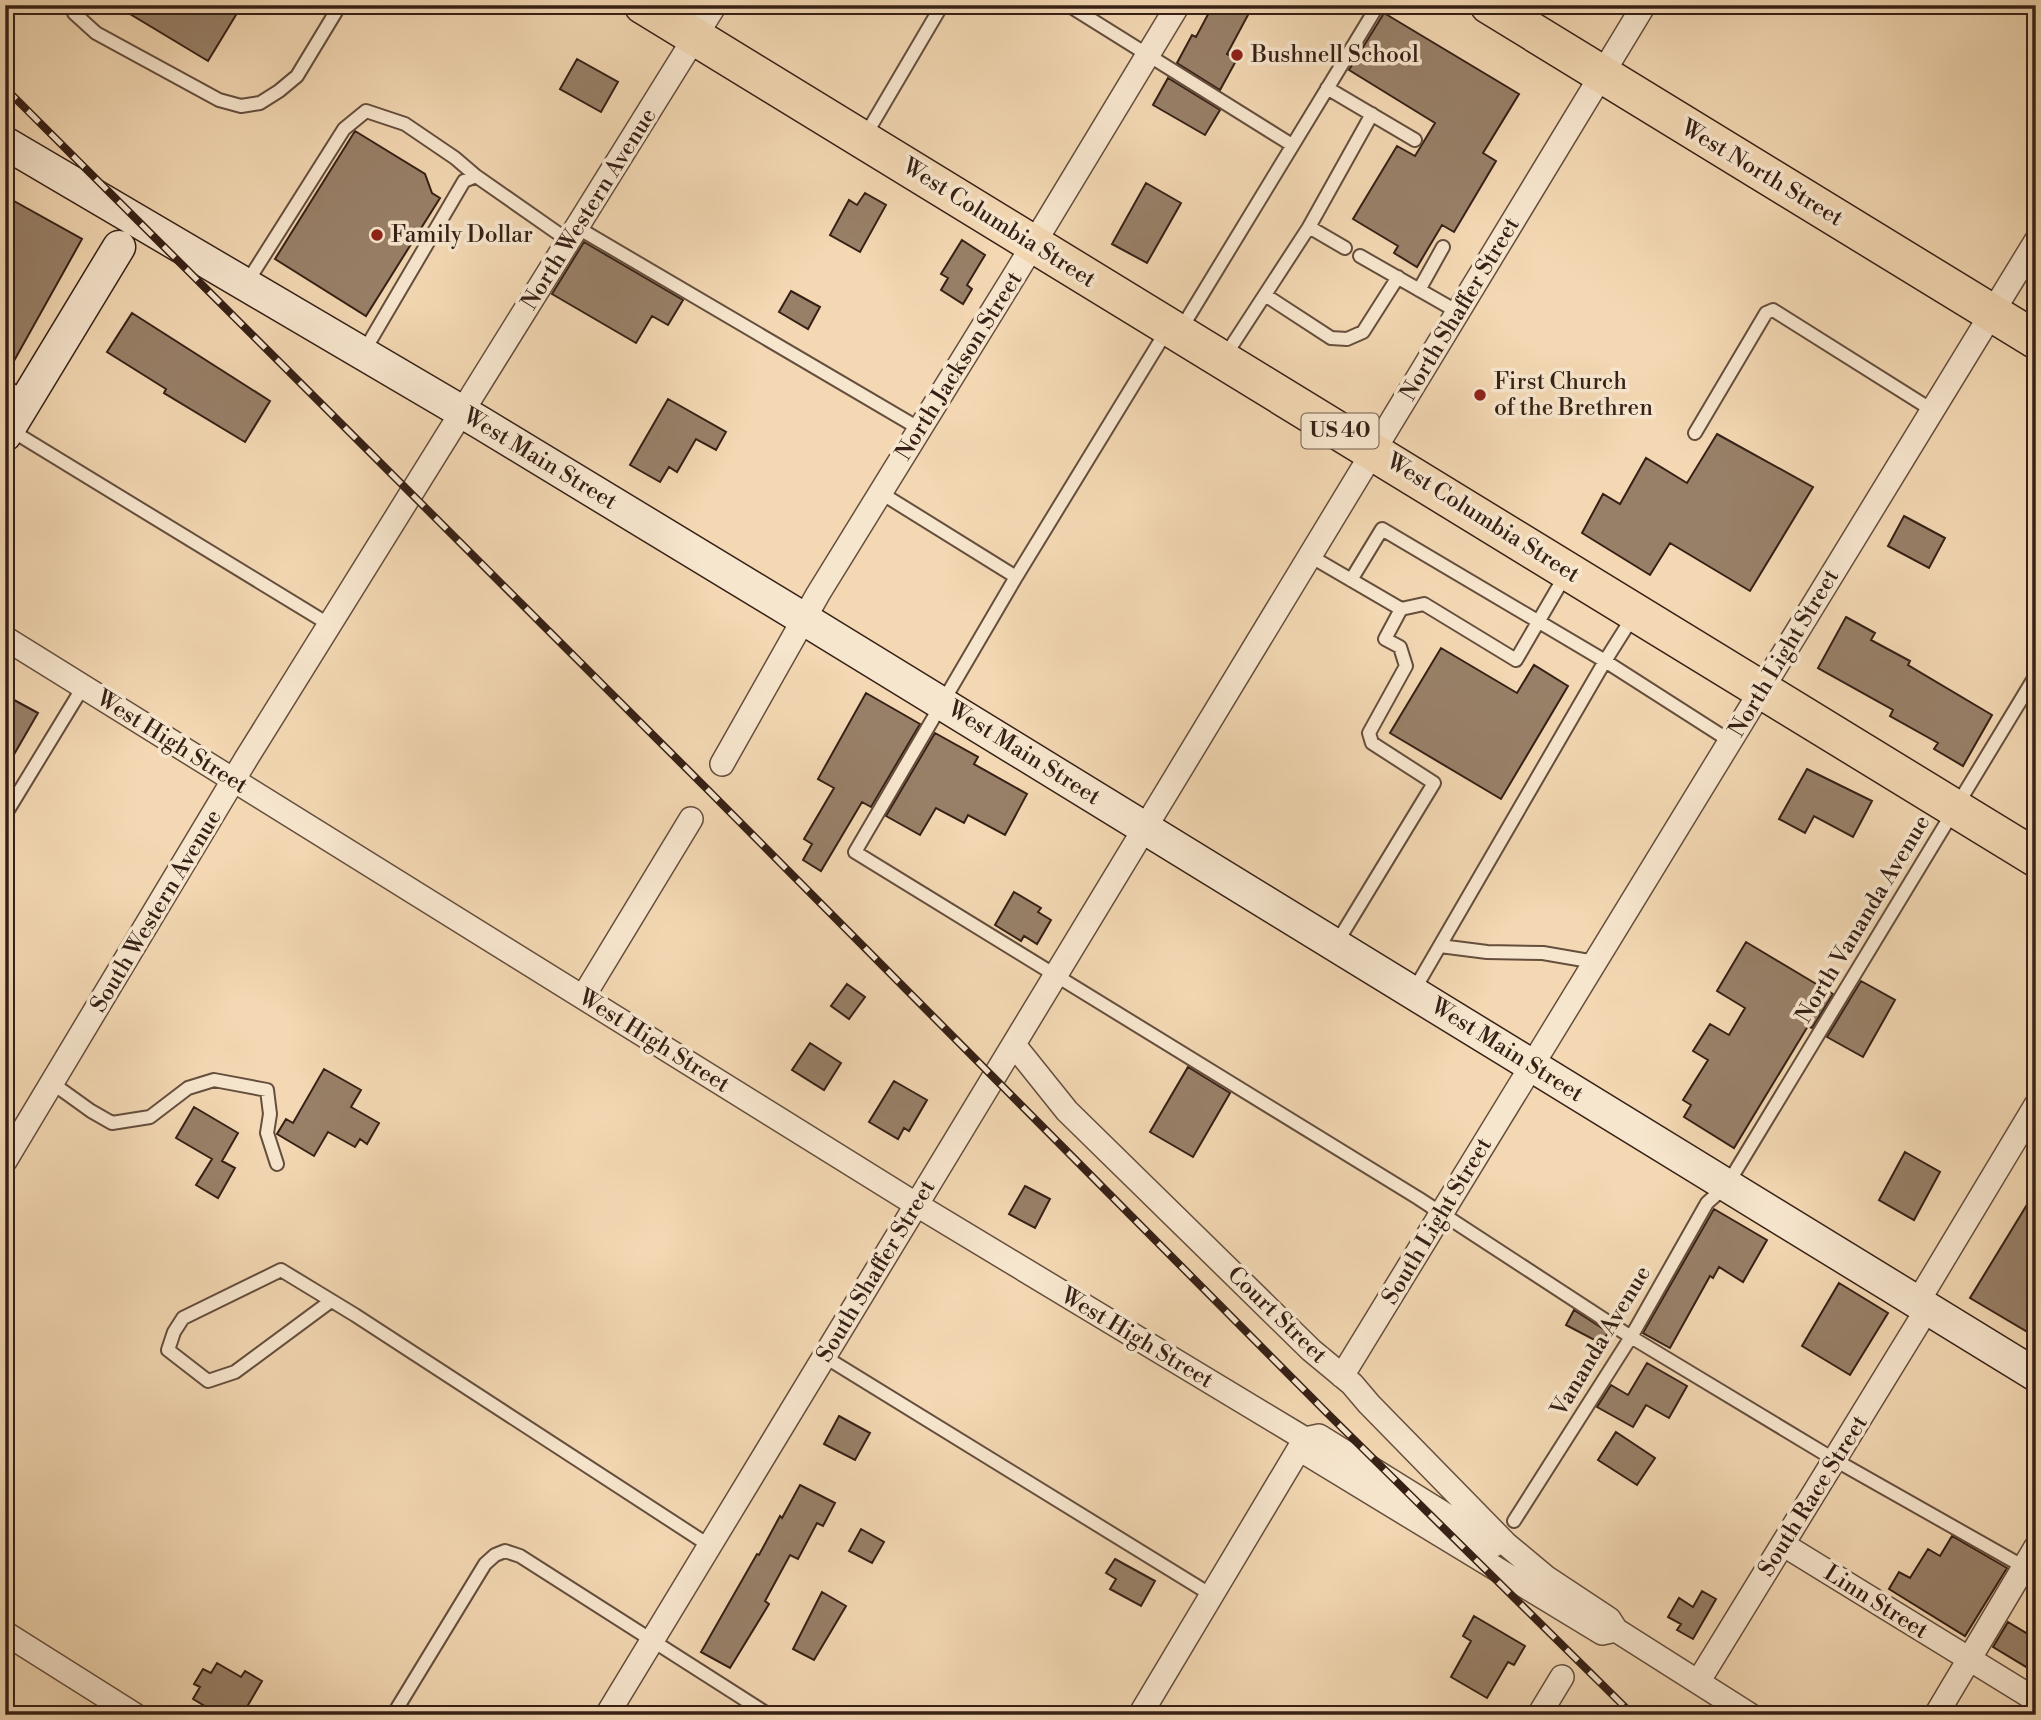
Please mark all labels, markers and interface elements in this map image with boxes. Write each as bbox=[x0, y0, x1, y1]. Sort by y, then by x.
place label: Bushnell School bbox=[1250, 41, 1419, 69]
marker: Bushnell School bbox=[1229, 47, 1245, 63]
street label: North Western Avenue bbox=[515, 103, 663, 315]
street label: West North Street bbox=[1675, 113, 1848, 232]
street label: West Columbia Street bbox=[896, 152, 1101, 294]
street label: North Shaffer Street bbox=[1394, 212, 1526, 406]
place label: Family Dollar bbox=[391, 221, 533, 249]
marker: Family Dollar bbox=[369, 227, 385, 243]
street label: North Jackson Street bbox=[890, 267, 1028, 465]
place label: First Church of the Brethren bbox=[1494, 368, 1653, 422]
marker: First Church of the Brethren bbox=[1472, 387, 1488, 403]
street label: West Main Street bbox=[457, 402, 622, 516]
road number: US 40 bbox=[1302, 414, 1378, 448]
street label: West Columbia Street bbox=[1380, 447, 1585, 589]
street label: North Light Street bbox=[1723, 564, 1845, 742]
street label: West High Street bbox=[90, 684, 253, 800]
street label: West Main Street bbox=[942, 694, 1105, 811]
street label: South Western Avenue bbox=[84, 805, 228, 1017]
street label: North Vananda Avenue bbox=[1790, 810, 1936, 1028]
street label: West High Street bbox=[572, 983, 735, 1099]
street label: West Main Street bbox=[1425, 991, 1588, 1108]
street label: South Light Street bbox=[1376, 1132, 1498, 1310]
street label: South Shaffer Street bbox=[810, 1175, 942, 1367]
street label: Court Street bbox=[1221, 1261, 1333, 1369]
street label: Vananda Avenue bbox=[1545, 1261, 1657, 1422]
street label: West High Street bbox=[1055, 1281, 1218, 1395]
street label: South Race Street bbox=[1752, 1410, 1874, 1582]
street label: Linn Street bbox=[1819, 1559, 1933, 1645]

